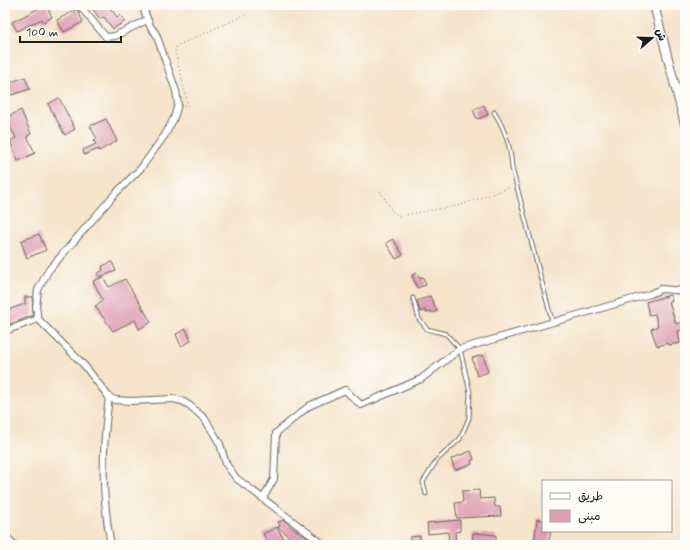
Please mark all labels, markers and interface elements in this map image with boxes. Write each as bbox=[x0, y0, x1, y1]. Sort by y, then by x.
scale bar bbox=[20, 18, 121, 44]
north arrow bbox=[632, 18, 672, 58]
text: 100 m bbox=[26, 25, 58, 41]
text: ش bbox=[652, 27, 669, 43]
legend bbox=[542, 480, 672, 532]
text: طريق bbox=[578, 489, 603, 505]
text: مبنى bbox=[578, 509, 601, 525]

